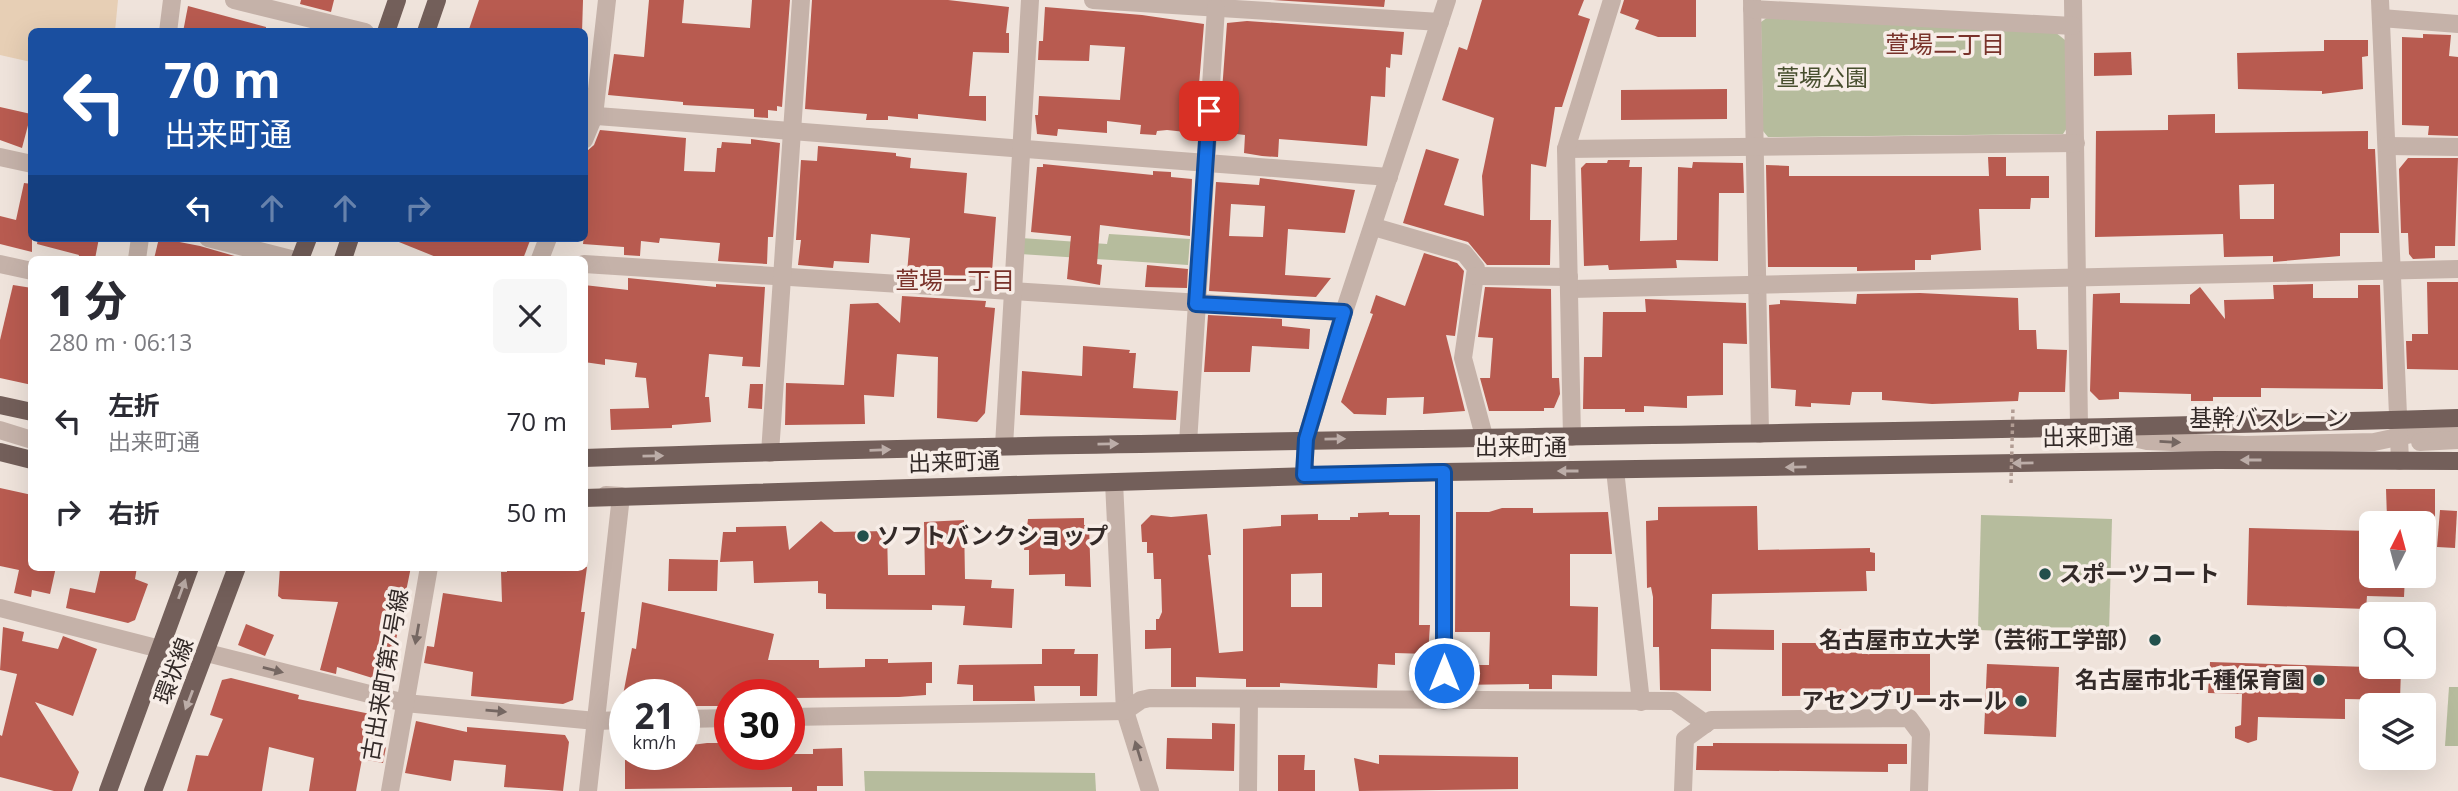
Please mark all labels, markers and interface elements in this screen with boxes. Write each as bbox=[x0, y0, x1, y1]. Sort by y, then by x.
district label: 萱場二丁目 bbox=[1885, 27, 2005, 60]
text: 70 m bbox=[164, 46, 281, 112]
icon: left bbox=[49, 56, 140, 147]
park label: 萱場公園 bbox=[1776, 61, 1868, 93]
pin bbox=[1179, 81, 1239, 141]
icon: arrive bbox=[1190, 92, 1228, 130]
text: 出来町通 bbox=[164, 112, 292, 155]
icon: left bbox=[180, 189, 218, 227]
icon: ahead bbox=[253, 189, 291, 227]
icon: ahead bbox=[326, 189, 364, 227]
icon: right bbox=[399, 189, 437, 227]
district label: 萱場一丁目 bbox=[895, 263, 1015, 296]
text: 1 分 bbox=[49, 271, 127, 328]
button: close bbox=[493, 279, 567, 353]
text: 280 m · 06:13 bbox=[49, 326, 192, 358]
text: 左折 bbox=[108, 387, 160, 423]
street label: 基幹バスレーン bbox=[2189, 401, 2349, 433]
icon: left bbox=[49, 402, 87, 440]
text: 70 m bbox=[506, 403, 567, 439]
street label: 出来町通 bbox=[2042, 419, 2134, 453]
text: 出来町通 bbox=[108, 425, 200, 457]
street label: 出来町通 bbox=[1475, 430, 1567, 462]
one-way arrow bbox=[1324, 433, 1346, 445]
one-way arrow bbox=[2159, 436, 2181, 447]
one-way arrow bbox=[1097, 439, 1119, 450]
street label: 出来町通 bbox=[907, 443, 1000, 479]
one-way arrow bbox=[869, 444, 891, 456]
one-way arrow bbox=[642, 450, 664, 462]
one-way arrow bbox=[2239, 454, 2261, 466]
one-way arrow bbox=[2012, 457, 2034, 468]
one-way arrow bbox=[1784, 461, 1806, 473]
one-way arrow bbox=[1557, 465, 1579, 477]
icon: right bbox=[49, 493, 87, 531]
text: 50 m bbox=[506, 494, 567, 530]
text: 右折 bbox=[108, 495, 160, 531]
north arrow bbox=[2359, 511, 2436, 588]
map controls bbox=[2359, 511, 2436, 770]
place label: ソフトバンクショップ bbox=[877, 519, 1108, 551]
marker: ソフトバンクショップ bbox=[855, 528, 871, 544]
place label: スポーツコート bbox=[2059, 557, 2220, 589]
marker: スポーツコート bbox=[2037, 566, 2053, 582]
one-way arrow bbox=[177, 578, 188, 599]
street label: 古出来町第7号線 bbox=[353, 586, 415, 763]
button: search bbox=[2359, 602, 2436, 679]
one-way arrow bbox=[411, 623, 422, 645]
place label: 名古屋市立大学（芸術工学部） bbox=[1819, 623, 2141, 655]
marker: 名古屋市立大学（芸術工学部） bbox=[2147, 632, 2163, 648]
street label: 環状線 bbox=[146, 633, 200, 709]
position arrow bbox=[1407, 636, 1481, 710]
place label: 名古屋市北千種保育園 bbox=[2075, 663, 2305, 695]
one-way arrow bbox=[262, 665, 284, 676]
marker: 名古屋市北千種保育園 bbox=[2311, 672, 2327, 688]
speed limit sign: 30 bbox=[714, 679, 805, 770]
place label: アセンブリーホール bbox=[1801, 684, 2007, 716]
one-way arrow bbox=[183, 690, 194, 711]
text: 21 bbox=[634, 692, 675, 739]
marker: アセンブリーホール bbox=[2013, 693, 2029, 709]
button: layers bbox=[2359, 693, 2436, 770]
one-way arrow bbox=[485, 706, 507, 717]
text: km/h bbox=[633, 730, 676, 754]
one-way arrow bbox=[1132, 740, 1142, 761]

